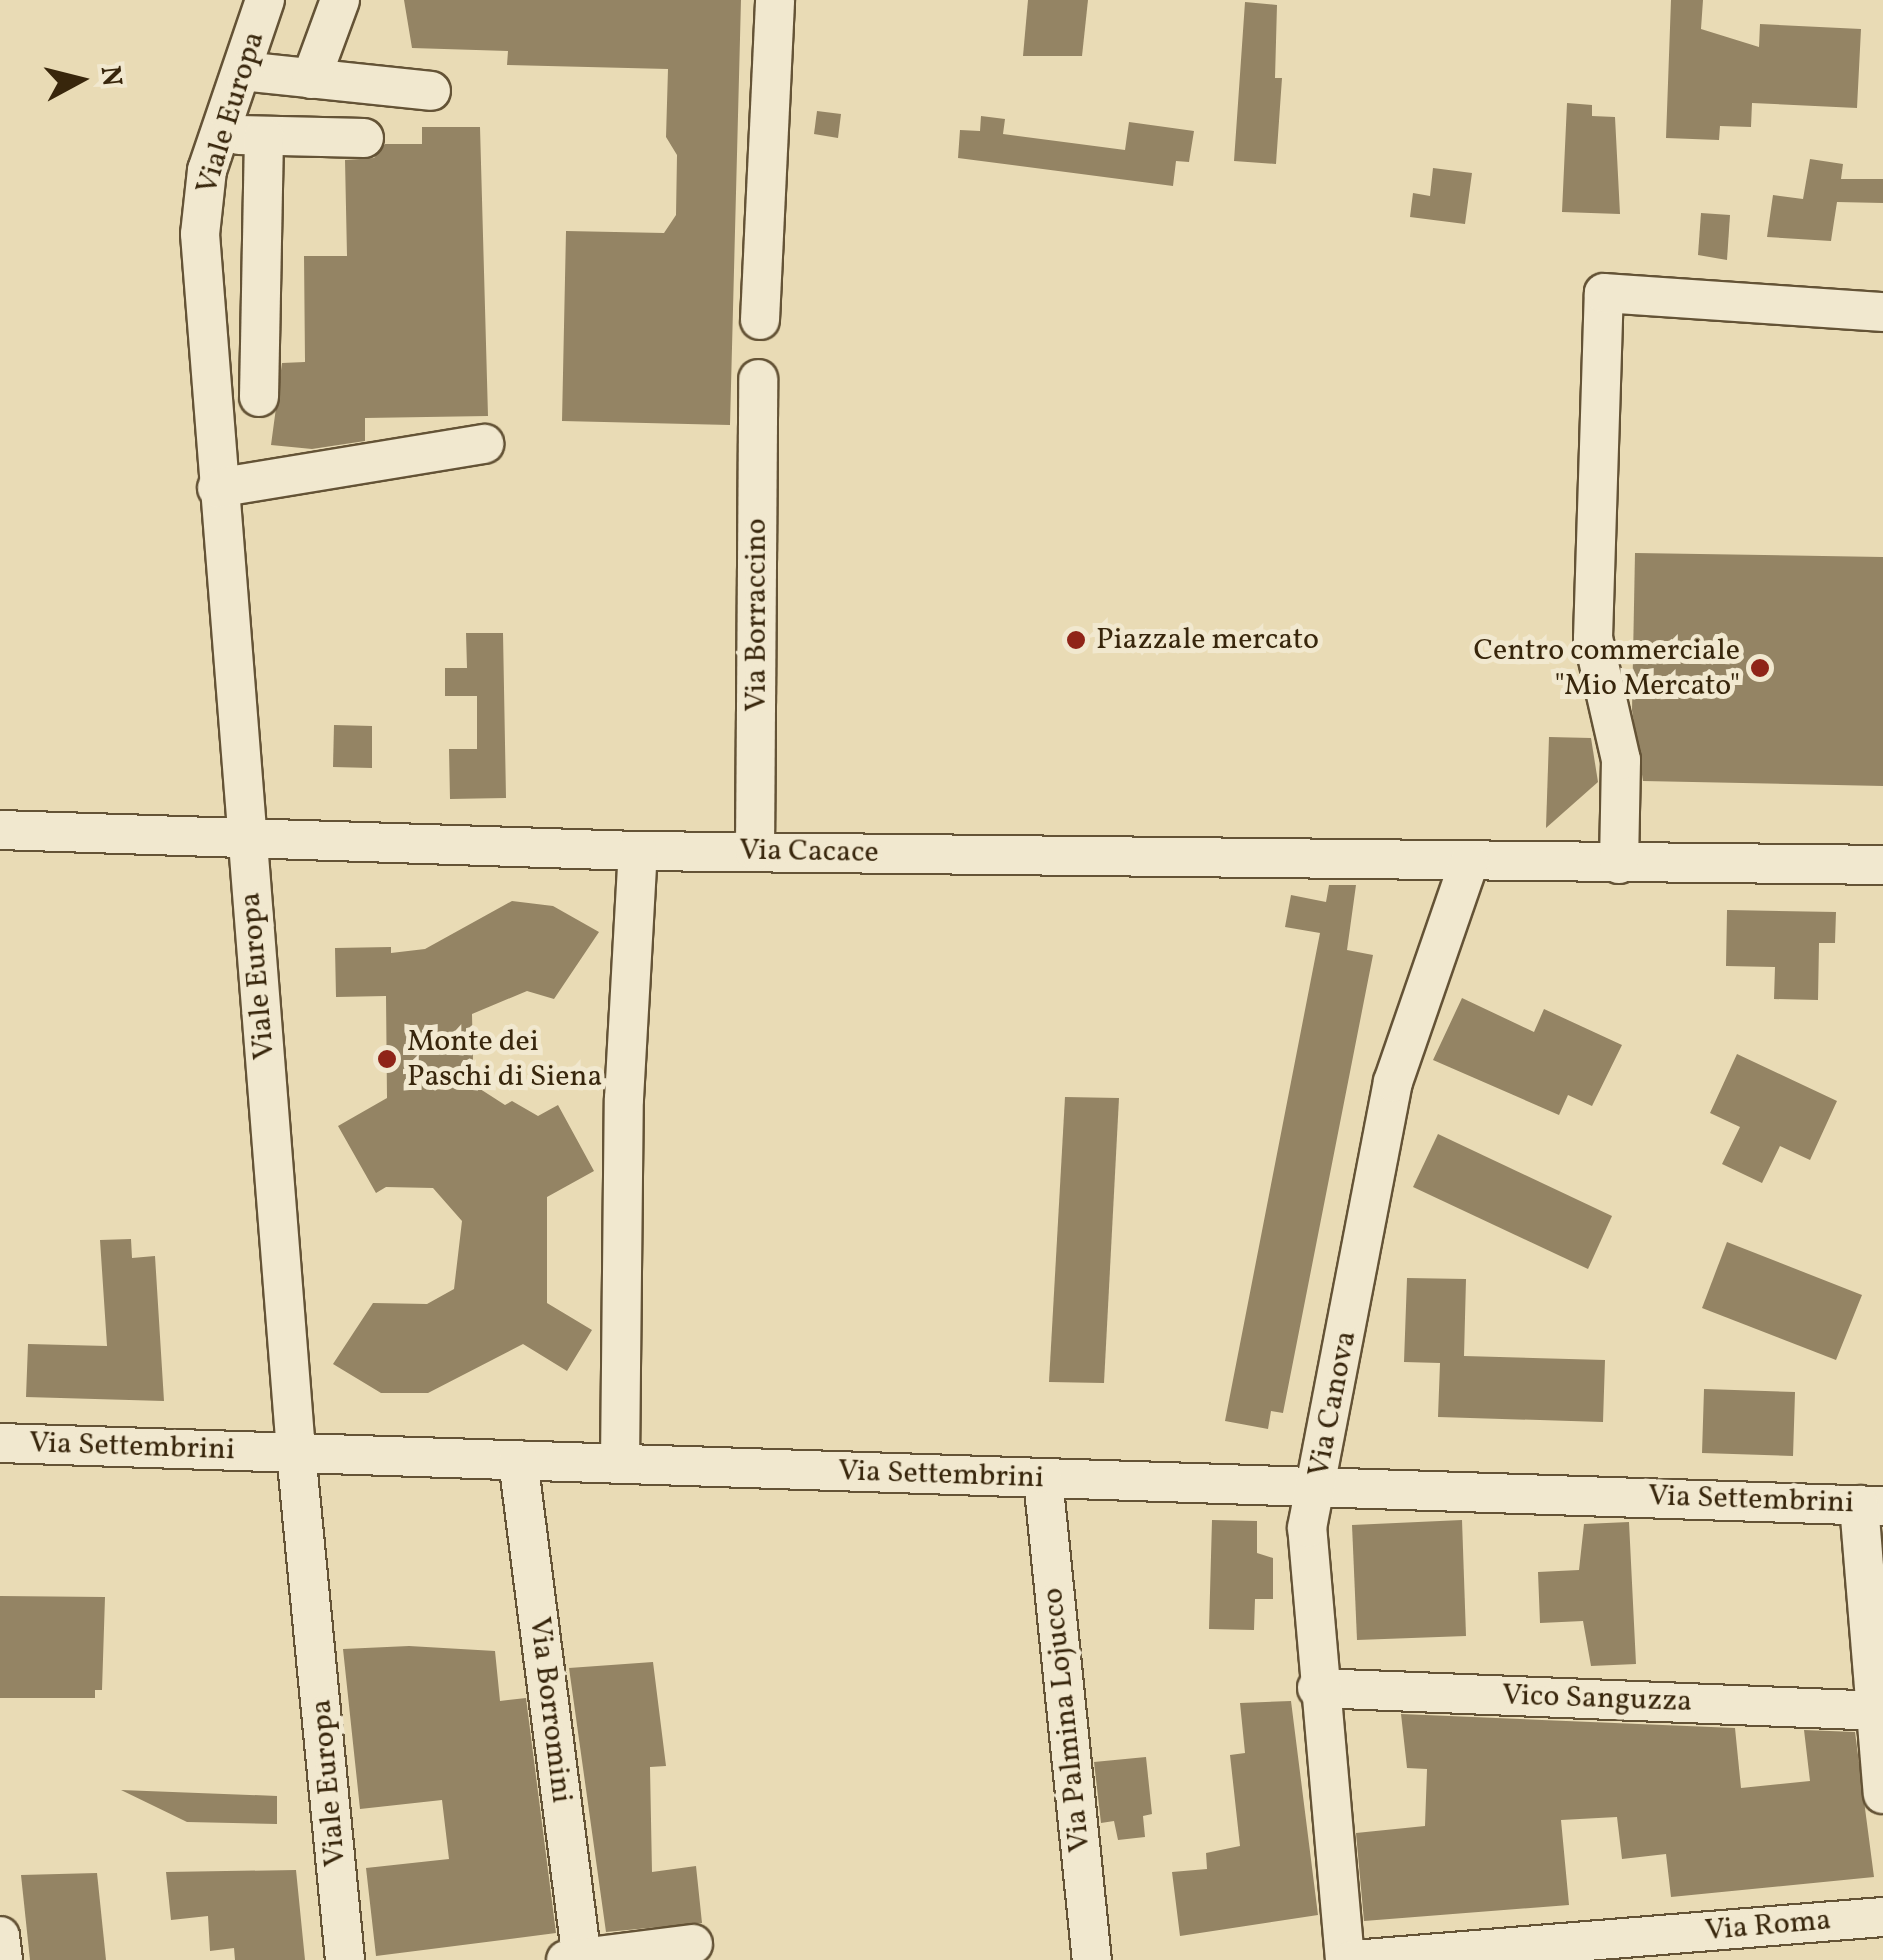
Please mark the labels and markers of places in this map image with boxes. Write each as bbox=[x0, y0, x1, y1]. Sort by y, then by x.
place label: Piazzale mercato bbox=[1096, 622, 1319, 658]
marker: Piazzale mercato bbox=[1065, 629, 1087, 651]
place label: Centro commerciale "Mio Mercato" bbox=[1473, 633, 1740, 704]
marker: Centro commerciale "Mio Mercato" bbox=[1749, 657, 1771, 679]
place label: Monte dei Paschi di Siena bbox=[407, 1024, 602, 1094]
marker: Monte dei Paschi di Siena bbox=[376, 1048, 398, 1070]

